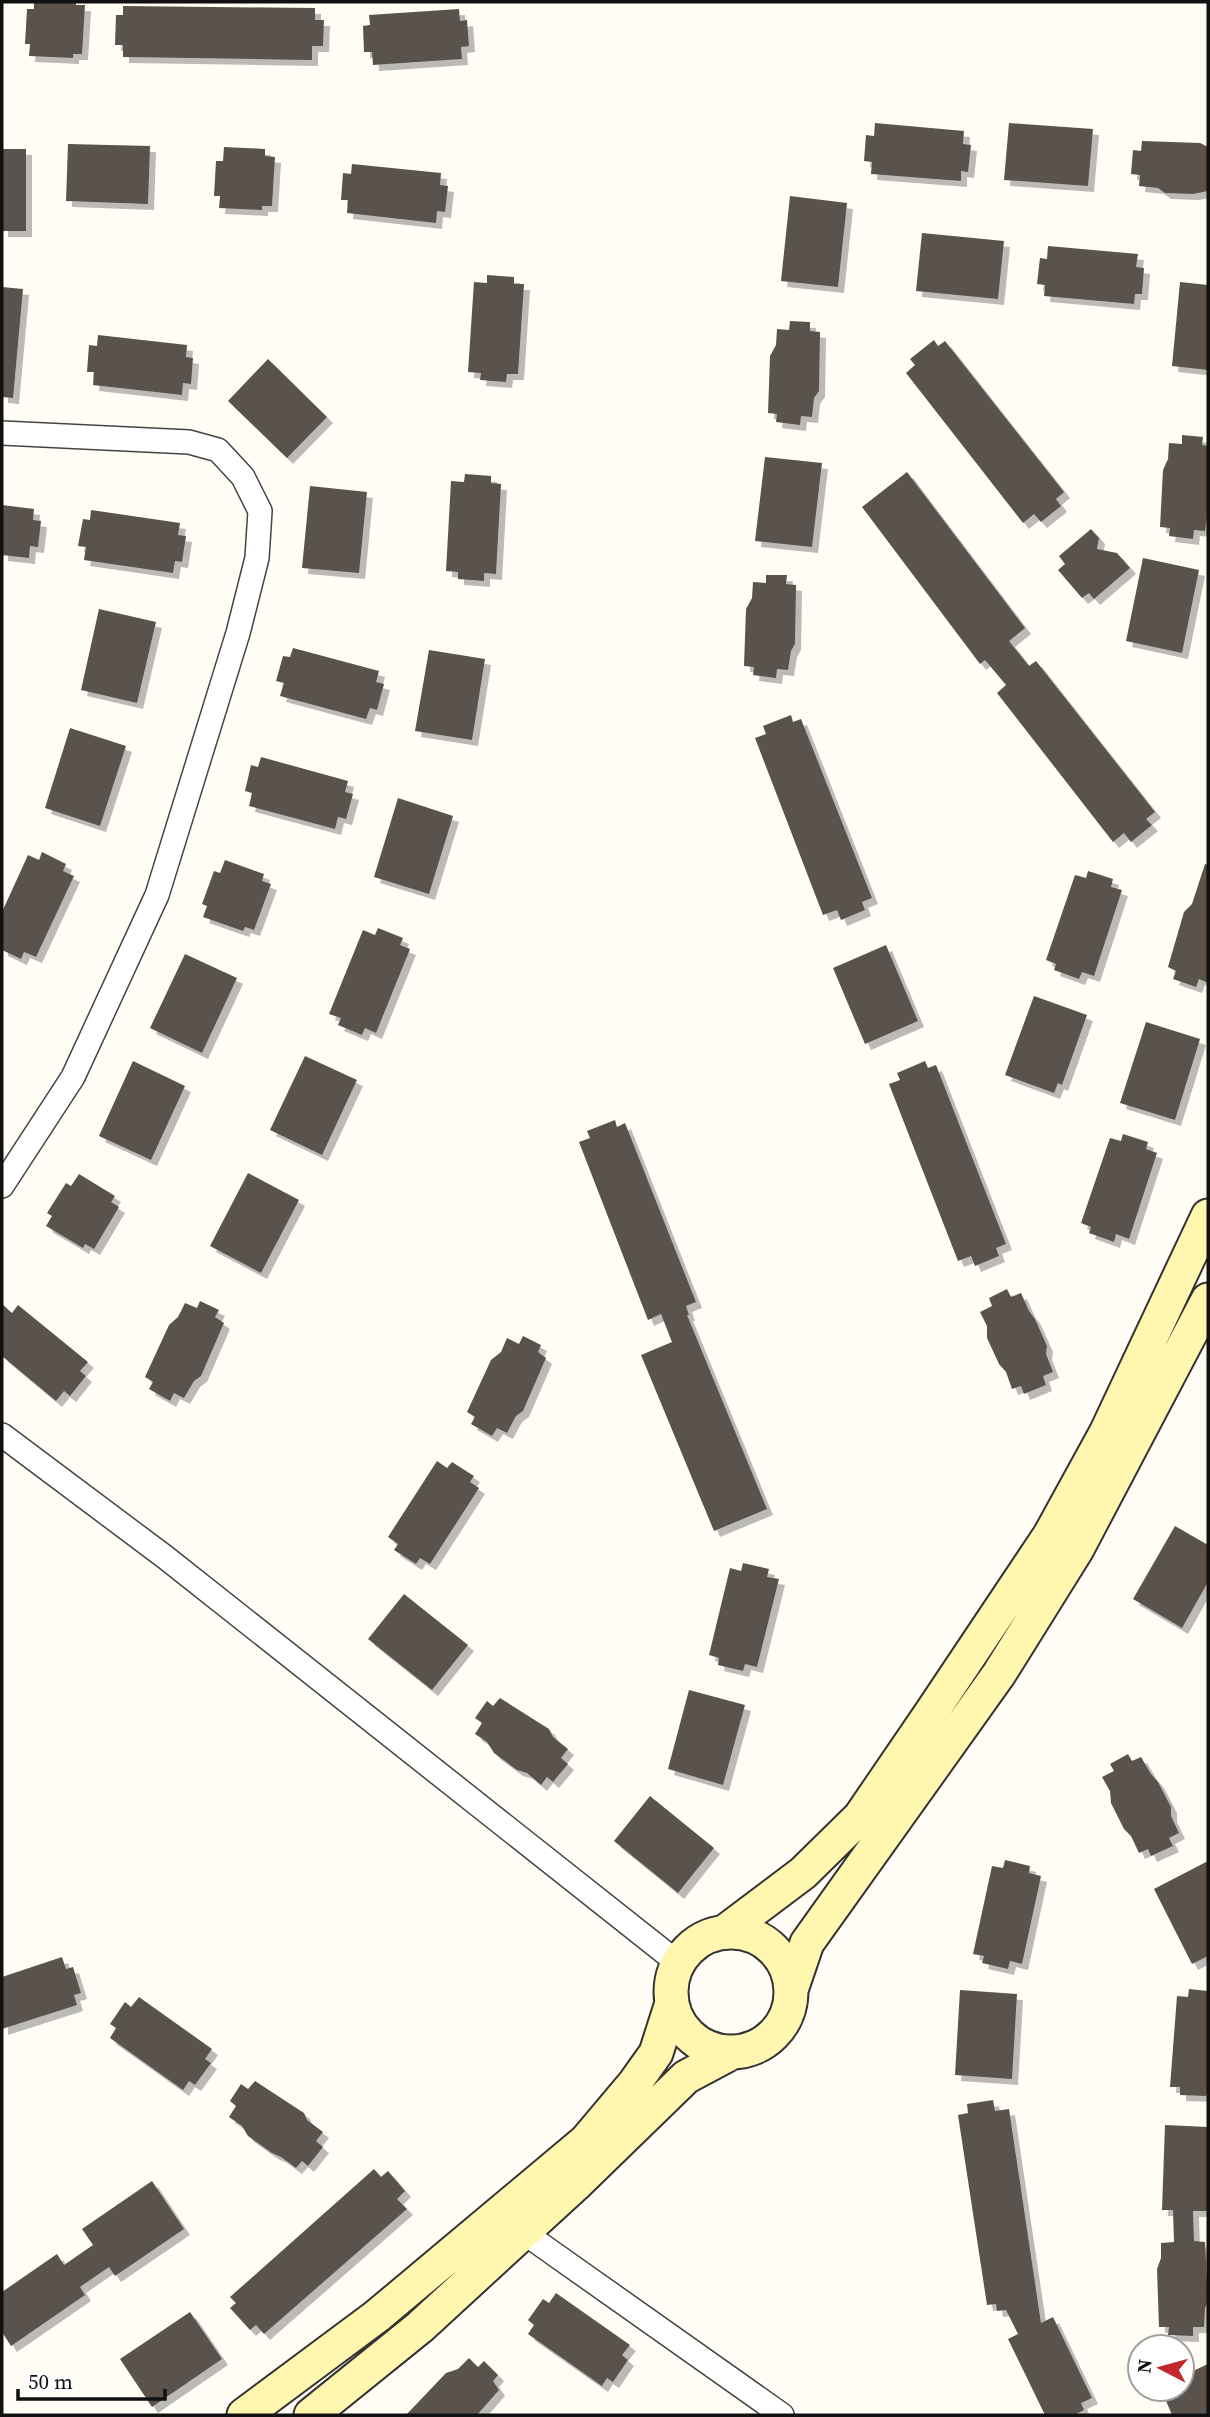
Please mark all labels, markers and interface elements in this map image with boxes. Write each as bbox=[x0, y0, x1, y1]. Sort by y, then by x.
north arrow bbox=[1126, 2333, 1196, 2403]
scale bar bbox=[18, 2358, 164, 2402]
text: N bbox=[1130, 2358, 1158, 2374]
text: 50 m bbox=[28, 2367, 73, 2396]

